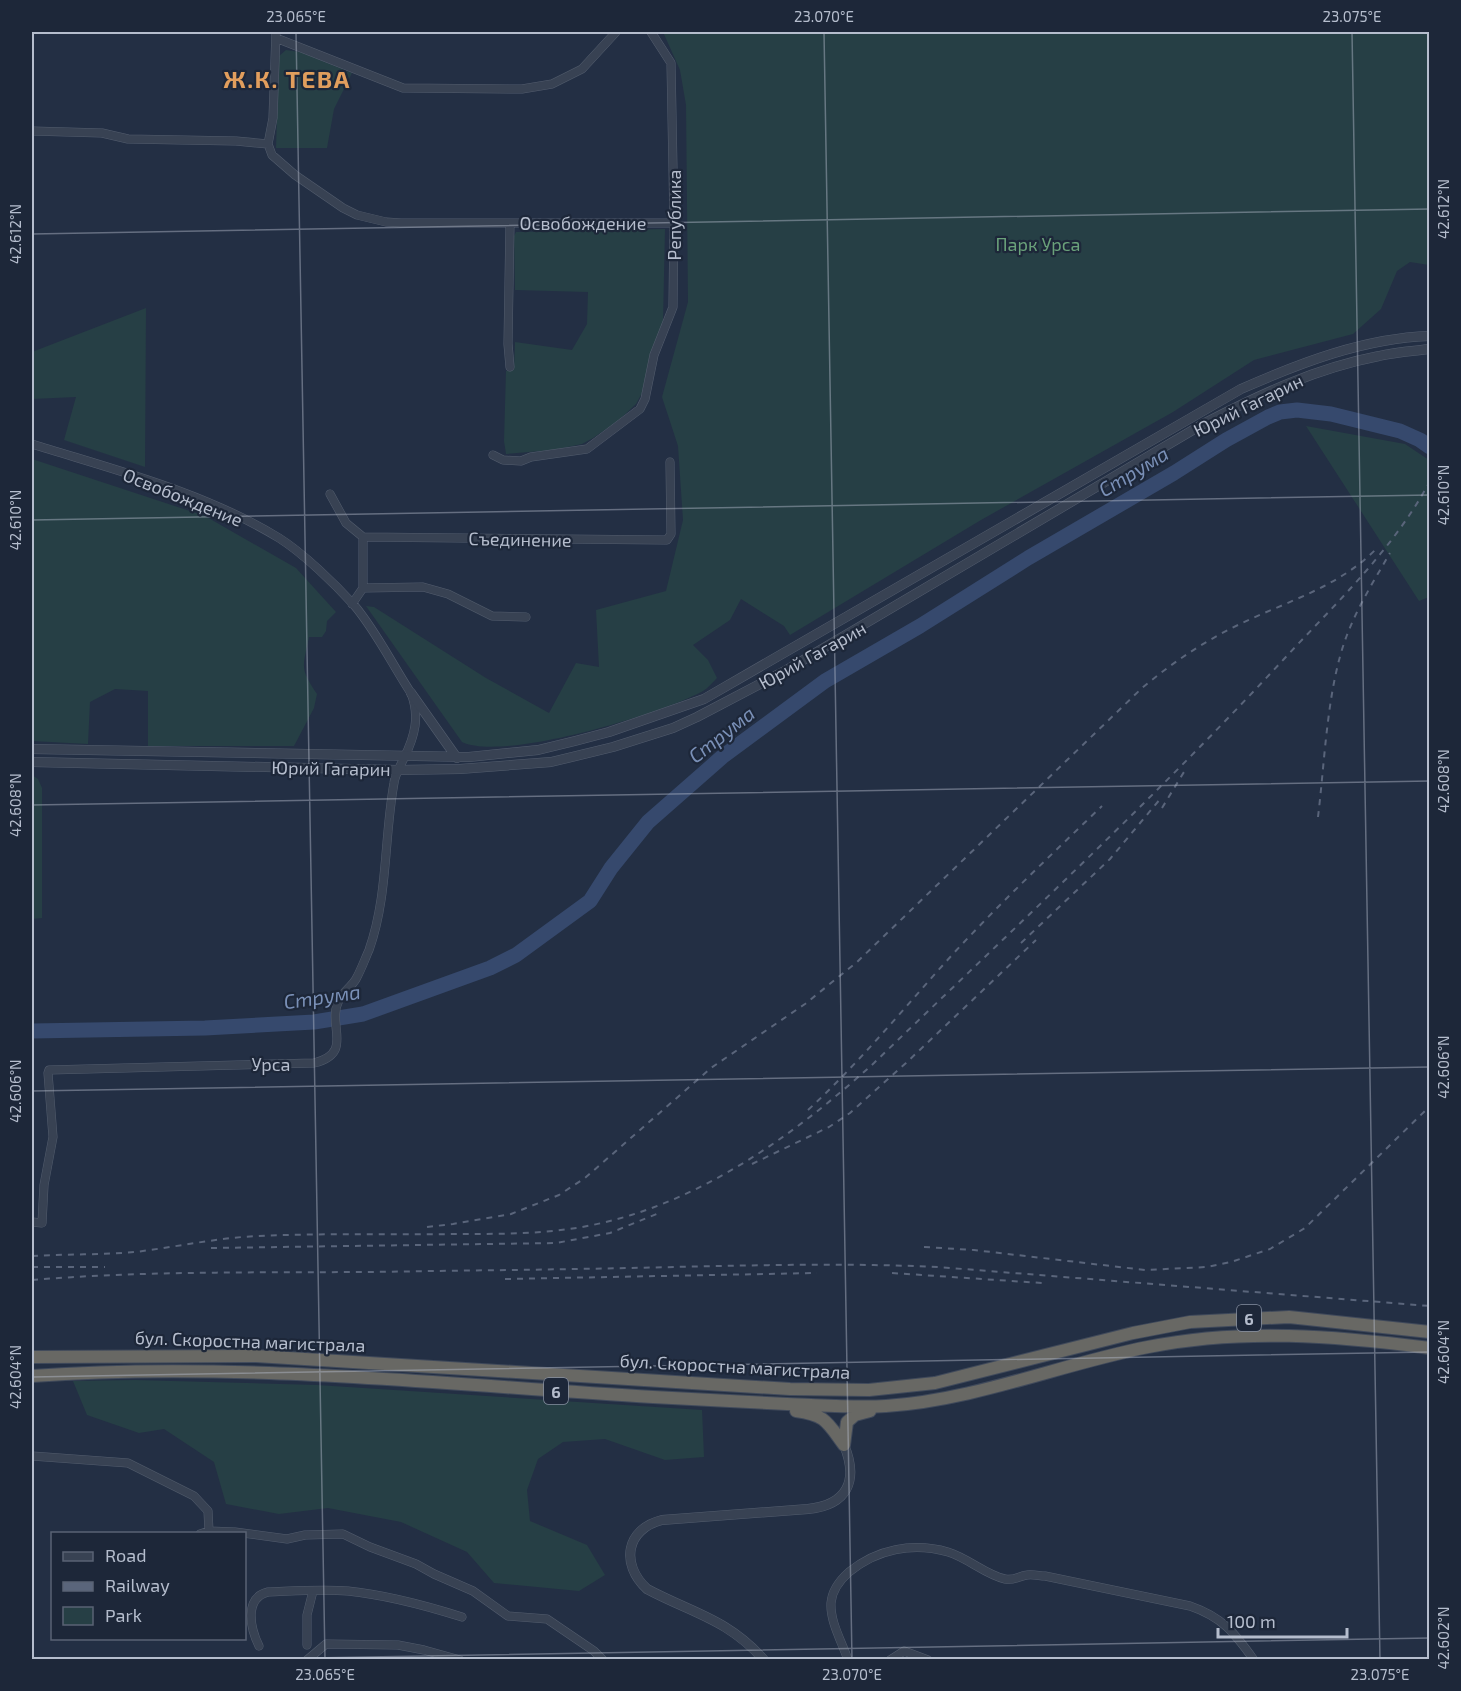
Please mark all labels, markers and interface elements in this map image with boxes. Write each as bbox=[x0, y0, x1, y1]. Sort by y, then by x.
text: 23.065°E bbox=[266, 7, 326, 25]
text: 23.070°E bbox=[794, 7, 854, 25]
text: 23.075°E bbox=[1323, 7, 1381, 25]
district label: Ж.К. ТЕВА bbox=[223, 64, 351, 93]
street label: Република bbox=[663, 170, 685, 260]
text: 42.612°N bbox=[1434, 179, 1452, 239]
text: 42.612°N bbox=[6, 204, 24, 264]
street label: Освобождение bbox=[520, 212, 646, 234]
park label: Парк Урса bbox=[995, 233, 1081, 255]
street label: Юрий Гагарин bbox=[1190, 369, 1306, 441]
water label: Струма bbox=[1094, 441, 1172, 501]
street label: Освобождение bbox=[120, 463, 246, 531]
text: 42.610°N bbox=[1434, 465, 1452, 525]
text: 42.610°N bbox=[6, 490, 24, 550]
street label: Съединение bbox=[468, 527, 572, 551]
street label: Юрий Гагарин bbox=[754, 616, 870, 694]
water label: Струма bbox=[683, 701, 759, 767]
text: 42.608°N bbox=[1434, 749, 1452, 813]
street label: Юрий Гагарин bbox=[271, 756, 391, 780]
text: 42.608°N bbox=[6, 773, 24, 837]
water label: Струма bbox=[282, 979, 362, 1013]
text: 42.606°N bbox=[1434, 1035, 1452, 1099]
street label: Урса bbox=[252, 1053, 290, 1075]
text: 42.606°N bbox=[6, 1059, 24, 1123]
road number: 6 bbox=[1237, 1305, 1261, 1331]
text: 42.604°N bbox=[1434, 1320, 1452, 1384]
street label: бул. Скоростна магистрала bbox=[134, 1326, 366, 1356]
text: 42.604°N bbox=[6, 1345, 24, 1409]
street label: бул. Скоростна магистрала bbox=[619, 1349, 851, 1383]
road number: 6 bbox=[544, 1378, 568, 1404]
legend bbox=[51, 1532, 246, 1640]
text: Road bbox=[105, 1544, 146, 1566]
text: Railway bbox=[105, 1574, 170, 1596]
scale bar bbox=[1218, 1601, 1347, 1639]
text: Park bbox=[105, 1604, 142, 1626]
text: 42.602°N bbox=[1434, 1606, 1452, 1670]
text: 100 m bbox=[1227, 1610, 1276, 1632]
text: 23.065°E bbox=[295, 1665, 355, 1683]
text: 23.070°E bbox=[822, 1665, 882, 1683]
text: 23.075°E bbox=[1351, 1665, 1409, 1683]

